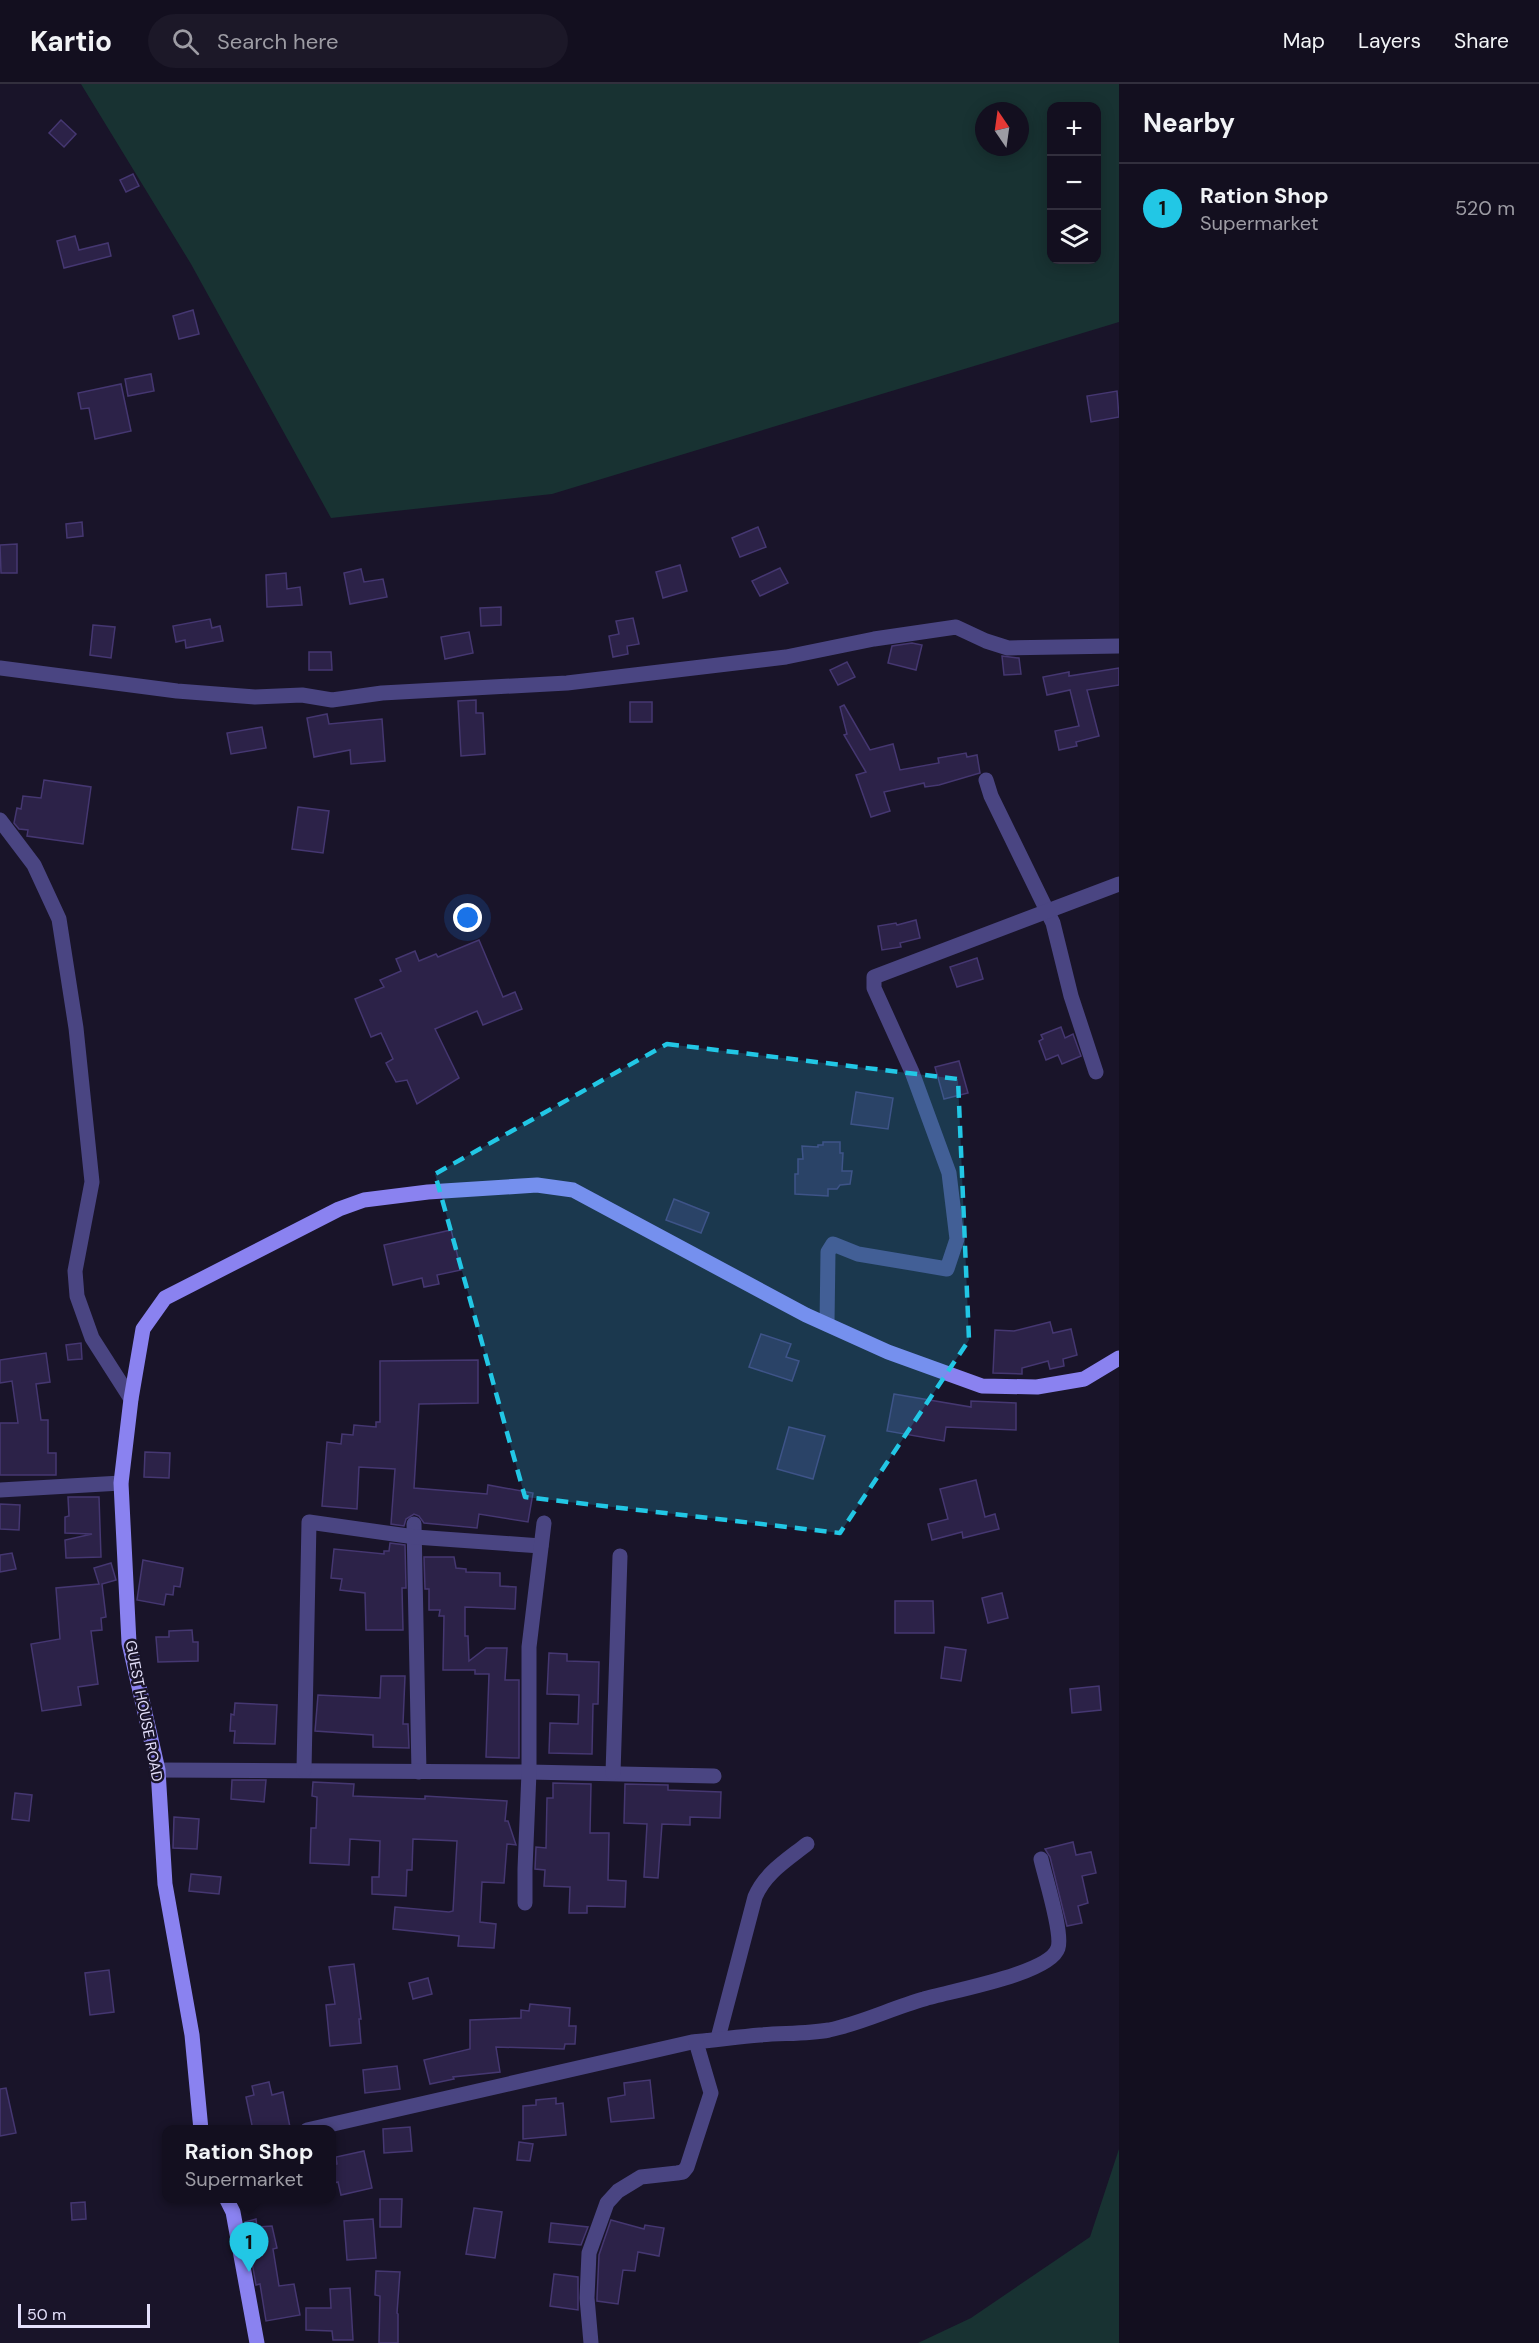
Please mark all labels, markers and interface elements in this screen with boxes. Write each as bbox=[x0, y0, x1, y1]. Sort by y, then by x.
search box bbox=[148, 14, 568, 68]
text: Kartio bbox=[30, 23, 112, 60]
icon: search bbox=[169, 25, 202, 58]
text: Search here bbox=[217, 27, 338, 56]
text: Map bbox=[1283, 27, 1325, 55]
text: Layers bbox=[1358, 27, 1421, 55]
text: Share bbox=[1454, 27, 1509, 55]
north arrow bbox=[975, 102, 1029, 156]
map controls bbox=[1047, 102, 1101, 264]
button: + bbox=[1047, 102, 1101, 156]
text: Nearby bbox=[1143, 106, 1235, 140]
button: − bbox=[1047, 156, 1101, 210]
text: Ration Shop bbox=[1200, 181, 1329, 210]
text: 1 bbox=[1159, 195, 1166, 221]
text: 520 m bbox=[1455, 195, 1515, 221]
button: layers bbox=[1047, 210, 1101, 264]
text: Supermarket bbox=[1200, 210, 1319, 236]
your location bbox=[453, 903, 482, 932]
street label: GUEST HOUSE ROAD bbox=[121, 1639, 167, 1783]
popup bbox=[162, 2125, 336, 2203]
text: Ration Shop bbox=[185, 2137, 313, 2166]
text: Supermarket bbox=[185, 2166, 303, 2192]
pin: 1 bbox=[230, 2222, 268, 2272]
scale bar bbox=[18, 2301, 150, 2328]
text: 50 m bbox=[27, 2304, 66, 2325]

